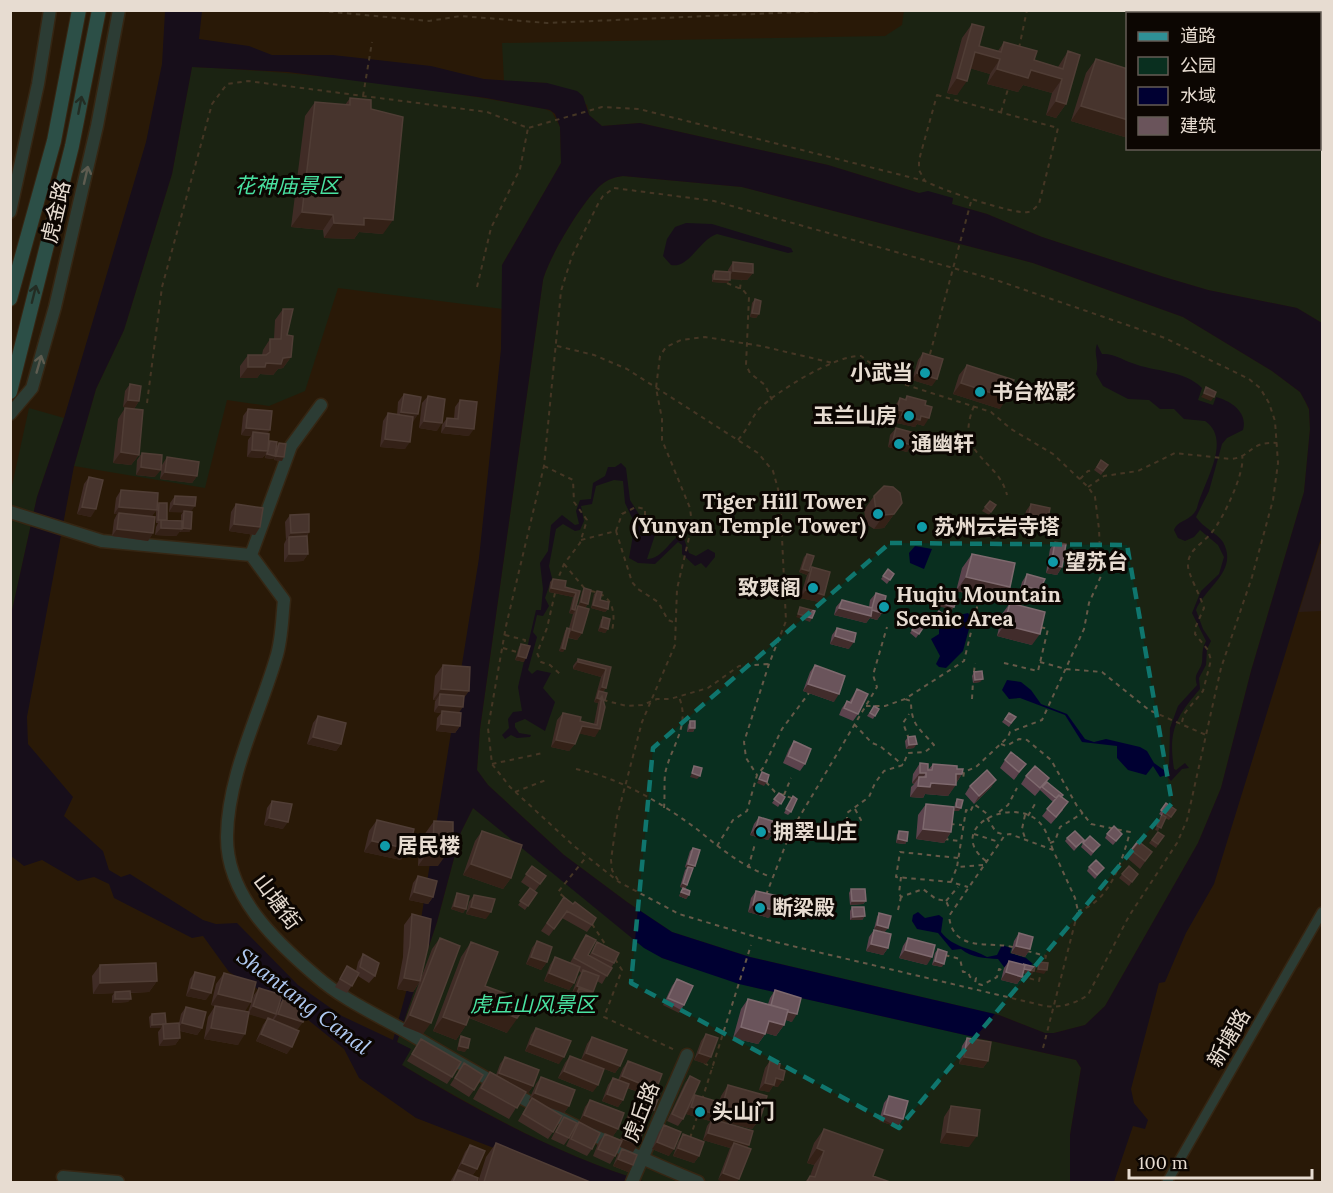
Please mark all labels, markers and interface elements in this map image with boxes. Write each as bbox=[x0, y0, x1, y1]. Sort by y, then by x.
legend bbox=[1126, 12, 1321, 150]
text: 道路 bbox=[1180, 24, 1216, 47]
text: 公园 bbox=[1180, 54, 1216, 77]
text: 水域 bbox=[1180, 84, 1216, 107]
one-way arrow bbox=[75, 95, 86, 115]
text: 建筑 bbox=[1180, 114, 1216, 137]
one-way arrow bbox=[80, 166, 92, 185]
park label: 花神庙景区 bbox=[235, 172, 342, 199]
street label: 虎金路 bbox=[35, 178, 76, 246]
one-way arrow bbox=[29, 285, 41, 304]
one-way arrow bbox=[34, 355, 45, 374]
place label: 小武当 bbox=[850, 359, 913, 386]
marker: 小武当 bbox=[918, 366, 932, 380]
place label: 书台松影 bbox=[992, 378, 1076, 405]
marker: 书台松影 bbox=[973, 385, 987, 399]
place label: 玉兰山房 bbox=[813, 402, 897, 429]
marker: 玉兰山房 bbox=[902, 409, 916, 423]
place label: 通幽轩 bbox=[911, 430, 974, 457]
marker: 通幽轩 bbox=[892, 437, 906, 451]
place label: Tiger Hill Tower (Yunyan Temple Tower) bbox=[632, 488, 866, 539]
marker: Tiger Hill Tower (Yunyan Temple Tower) bbox=[871, 507, 885, 521]
place label: 苏州云岩寺塔 bbox=[934, 513, 1060, 540]
marker: 苏州云岩寺塔 bbox=[915, 520, 929, 534]
place label: 望苏台 bbox=[1065, 548, 1128, 575]
marker: 望苏台 bbox=[1046, 555, 1060, 569]
place label: 致爽阁 bbox=[738, 574, 801, 601]
marker: 致爽阁 bbox=[806, 581, 820, 595]
place label: Huqiu Mountain Scenic Area bbox=[896, 581, 1061, 632]
marker: Huqiu Mountain Scenic Area bbox=[877, 600, 891, 614]
place label: 拥翠山庄 bbox=[773, 818, 857, 845]
marker: 拥翠山庄 bbox=[754, 825, 768, 839]
place label: 居民楼 bbox=[397, 832, 460, 859]
marker: 居民楼 bbox=[378, 839, 392, 853]
street label: 山塘街 bbox=[248, 868, 307, 935]
place label: 断梁殿 bbox=[772, 894, 835, 921]
marker: 断梁殿 bbox=[753, 901, 767, 915]
water label: Shantang Canal bbox=[232, 942, 376, 1060]
park label: 虎丘山风景区 bbox=[470, 991, 599, 1018]
street label: 新塘路 bbox=[1201, 1004, 1256, 1072]
street label: 虎丘路 bbox=[616, 1078, 665, 1146]
place label: 头山门 bbox=[712, 1098, 775, 1125]
marker: 头山门 bbox=[693, 1105, 707, 1119]
scale bar bbox=[1129, 1142, 1312, 1180]
text: 100 m bbox=[1138, 1151, 1188, 1174]

